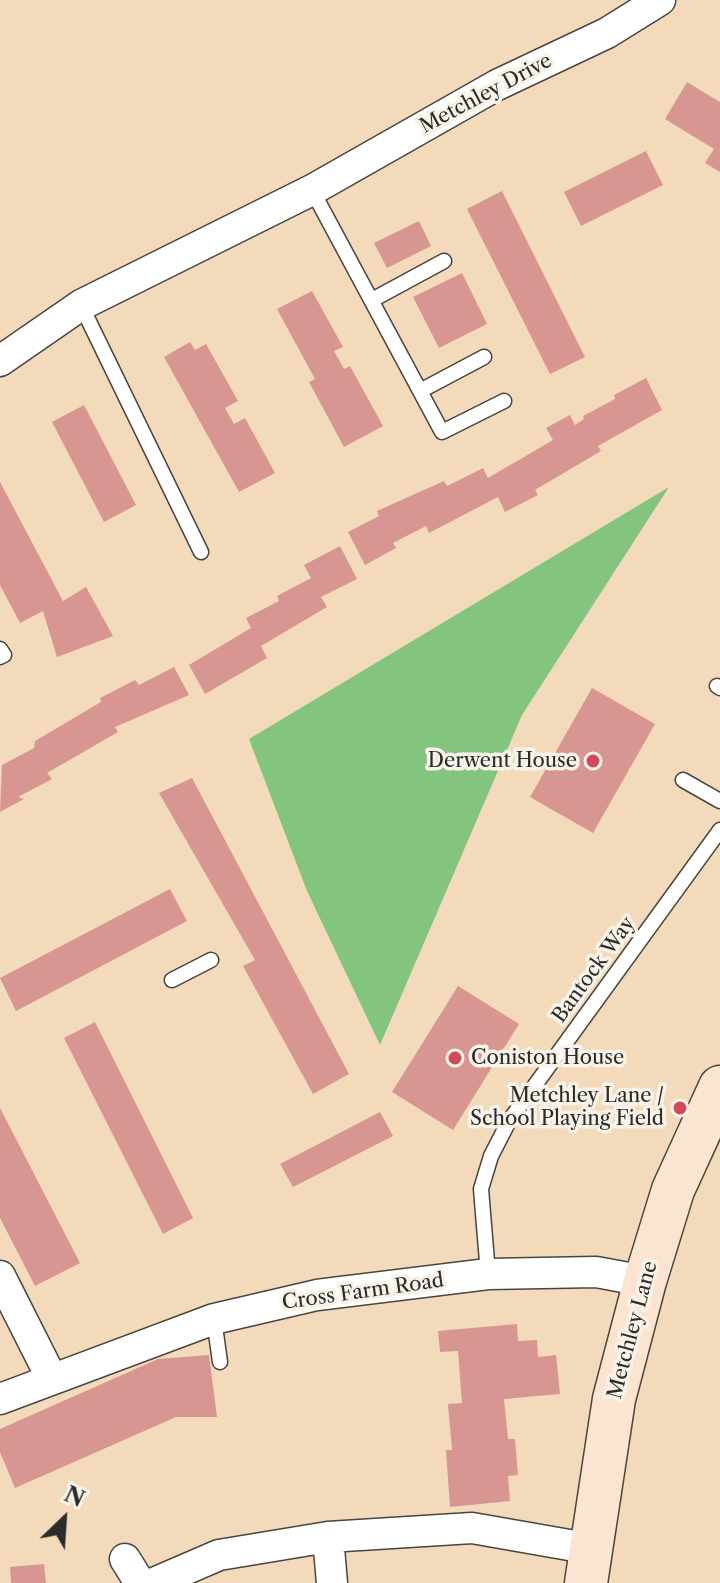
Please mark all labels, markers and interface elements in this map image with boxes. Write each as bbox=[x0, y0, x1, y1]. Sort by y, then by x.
street label: Metchley Drive bbox=[416, 49, 556, 139]
place label: Derwent House bbox=[428, 749, 577, 773]
marker: Derwent House bbox=[584, 752, 602, 770]
street label: Bantock Way bbox=[548, 912, 640, 1028]
place label: Coniston House bbox=[471, 1046, 624, 1070]
marker: Coniston House bbox=[446, 1049, 464, 1067]
place label: Metchley Lane / School Playing Field bbox=[470, 1084, 664, 1131]
marker: Metchley Lane / School Playing Field bbox=[671, 1099, 689, 1117]
street label: Metchley Lane bbox=[603, 1259, 663, 1401]
street label: Cross Farm Road bbox=[280, 1269, 446, 1315]
north arrow bbox=[24, 1479, 104, 1559]
text: N bbox=[60, 1481, 89, 1513]

